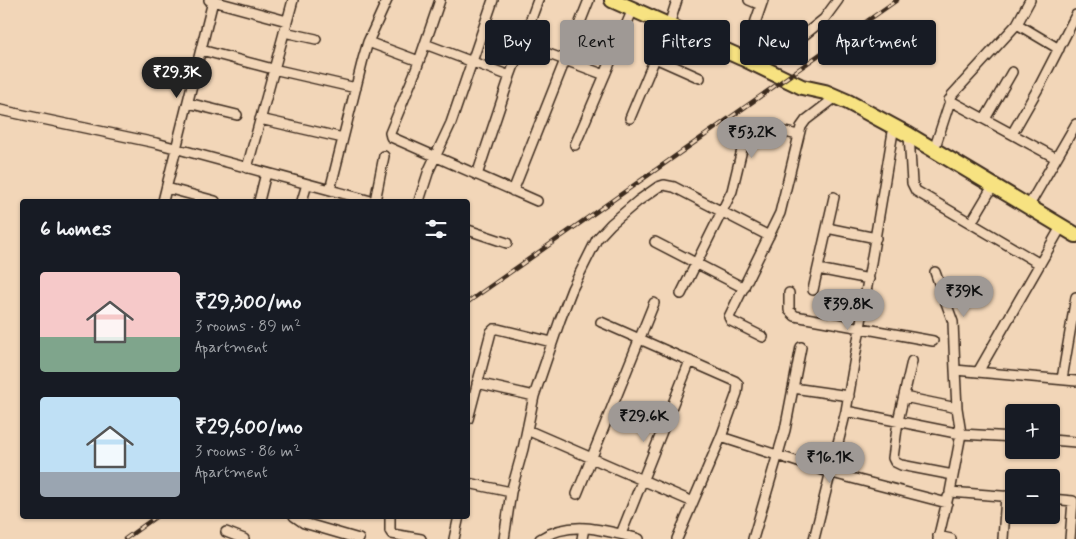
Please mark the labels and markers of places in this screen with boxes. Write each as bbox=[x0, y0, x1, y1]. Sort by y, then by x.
pin: ₹29.3K bbox=[136, 56, 218, 99]
pin: ₹53.2K bbox=[711, 116, 793, 159]
pin: ₹39K bbox=[934, 276, 994, 318]
pin: ₹39.8K bbox=[807, 288, 889, 331]
pin: ₹29.6K bbox=[603, 400, 685, 443]
pin: ₹16.1K bbox=[789, 442, 871, 484]

